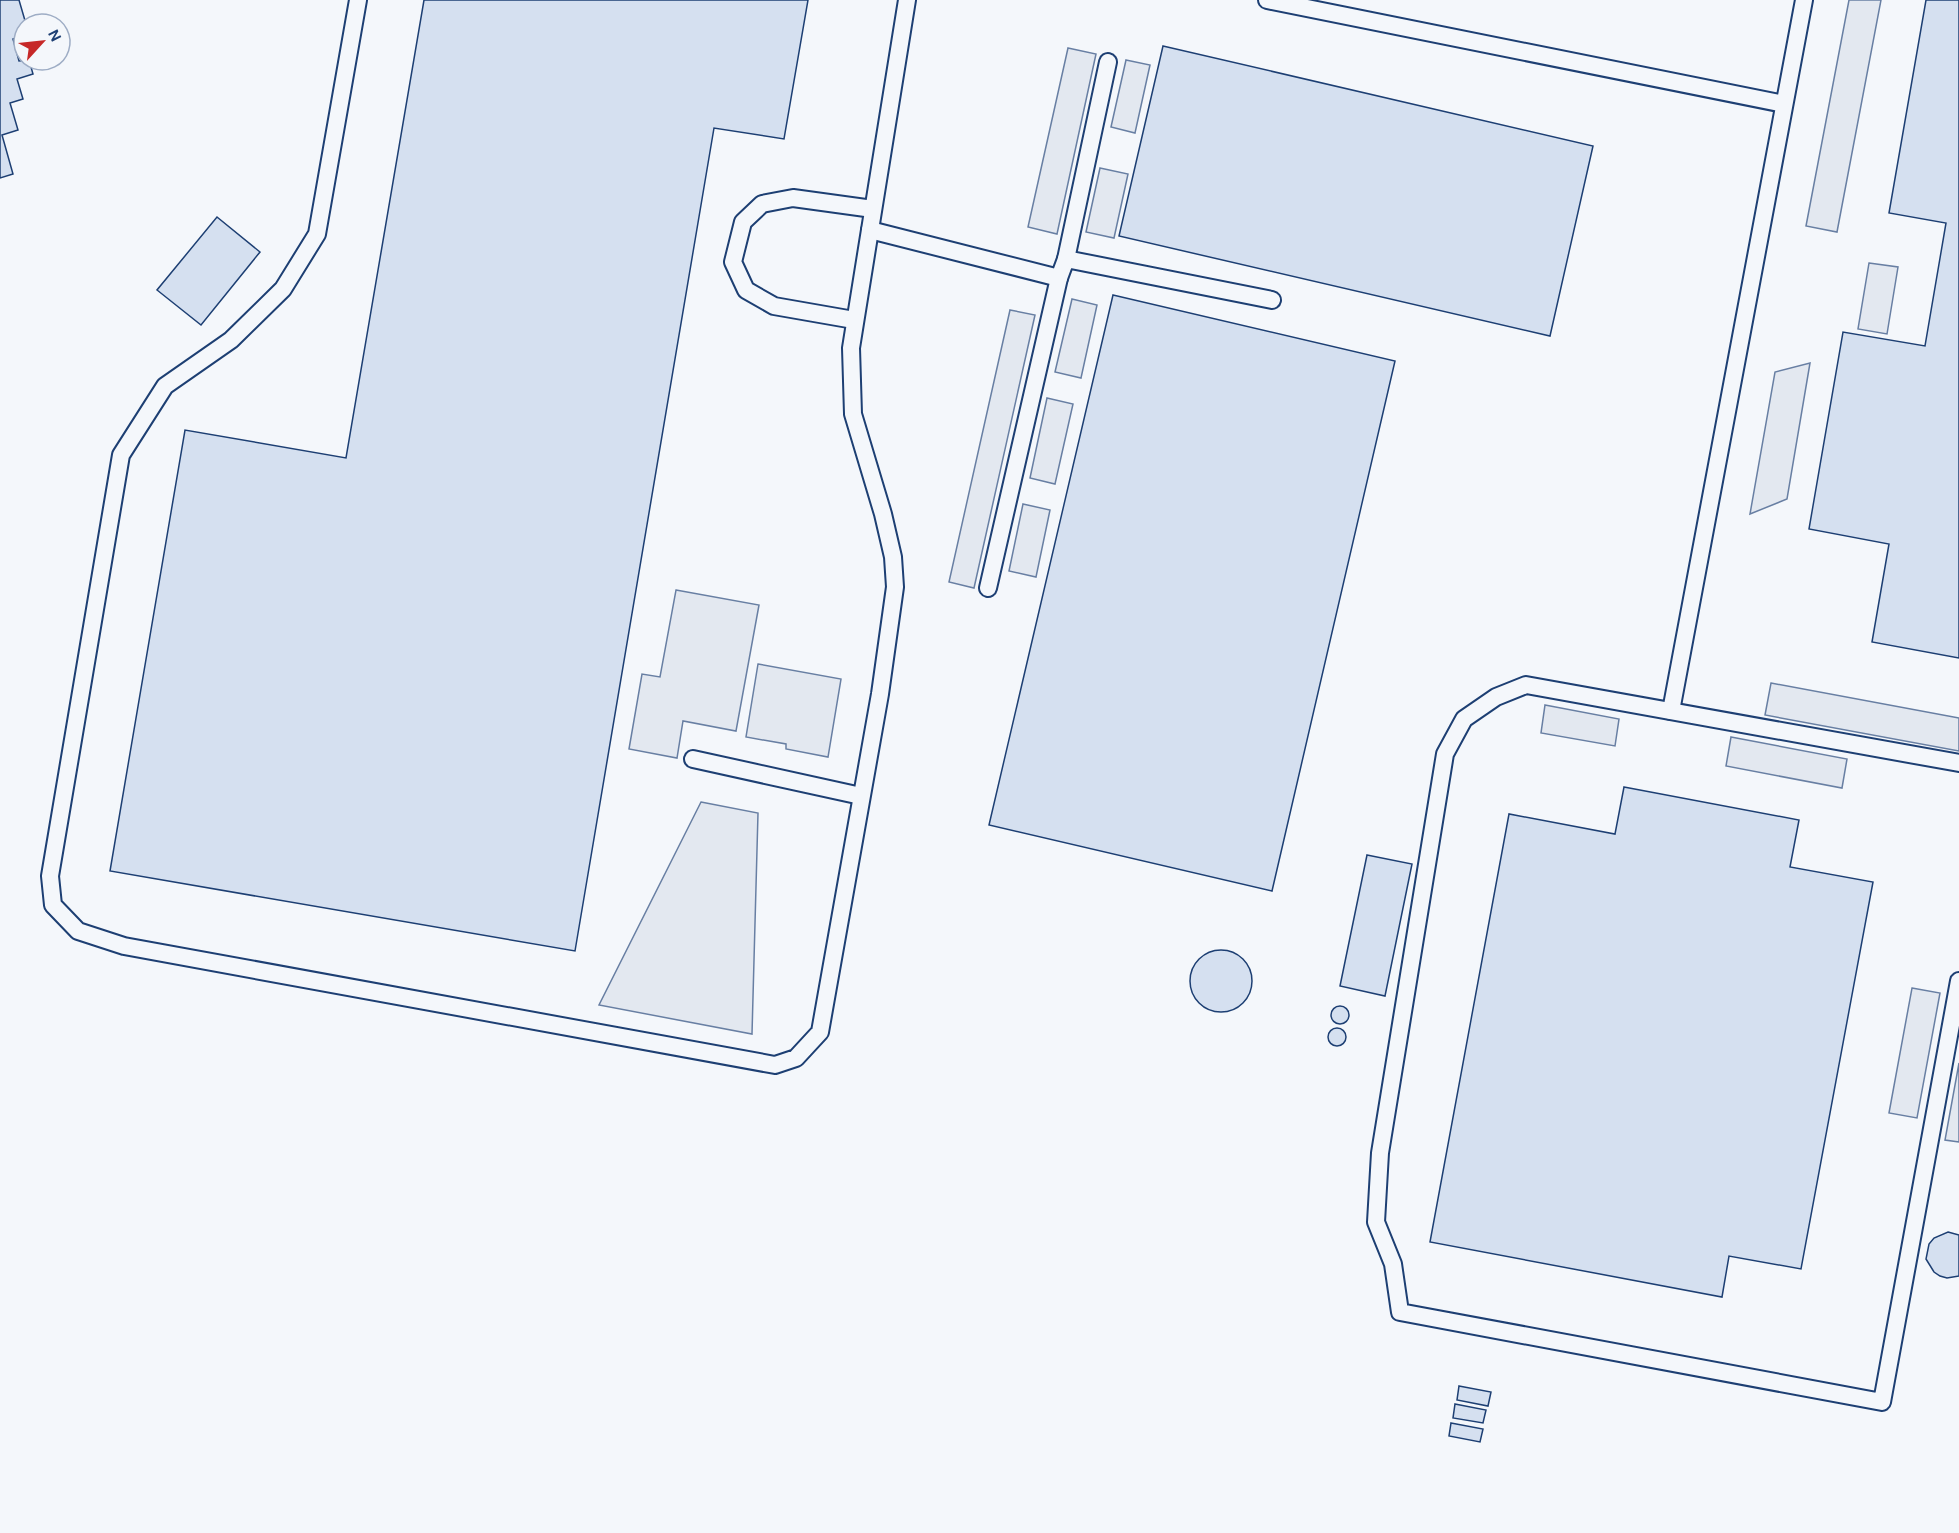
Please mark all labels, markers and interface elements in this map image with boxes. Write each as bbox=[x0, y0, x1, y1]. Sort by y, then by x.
north arrow bbox=[12, 12, 72, 72]
text: N bbox=[44, 26, 66, 45]

